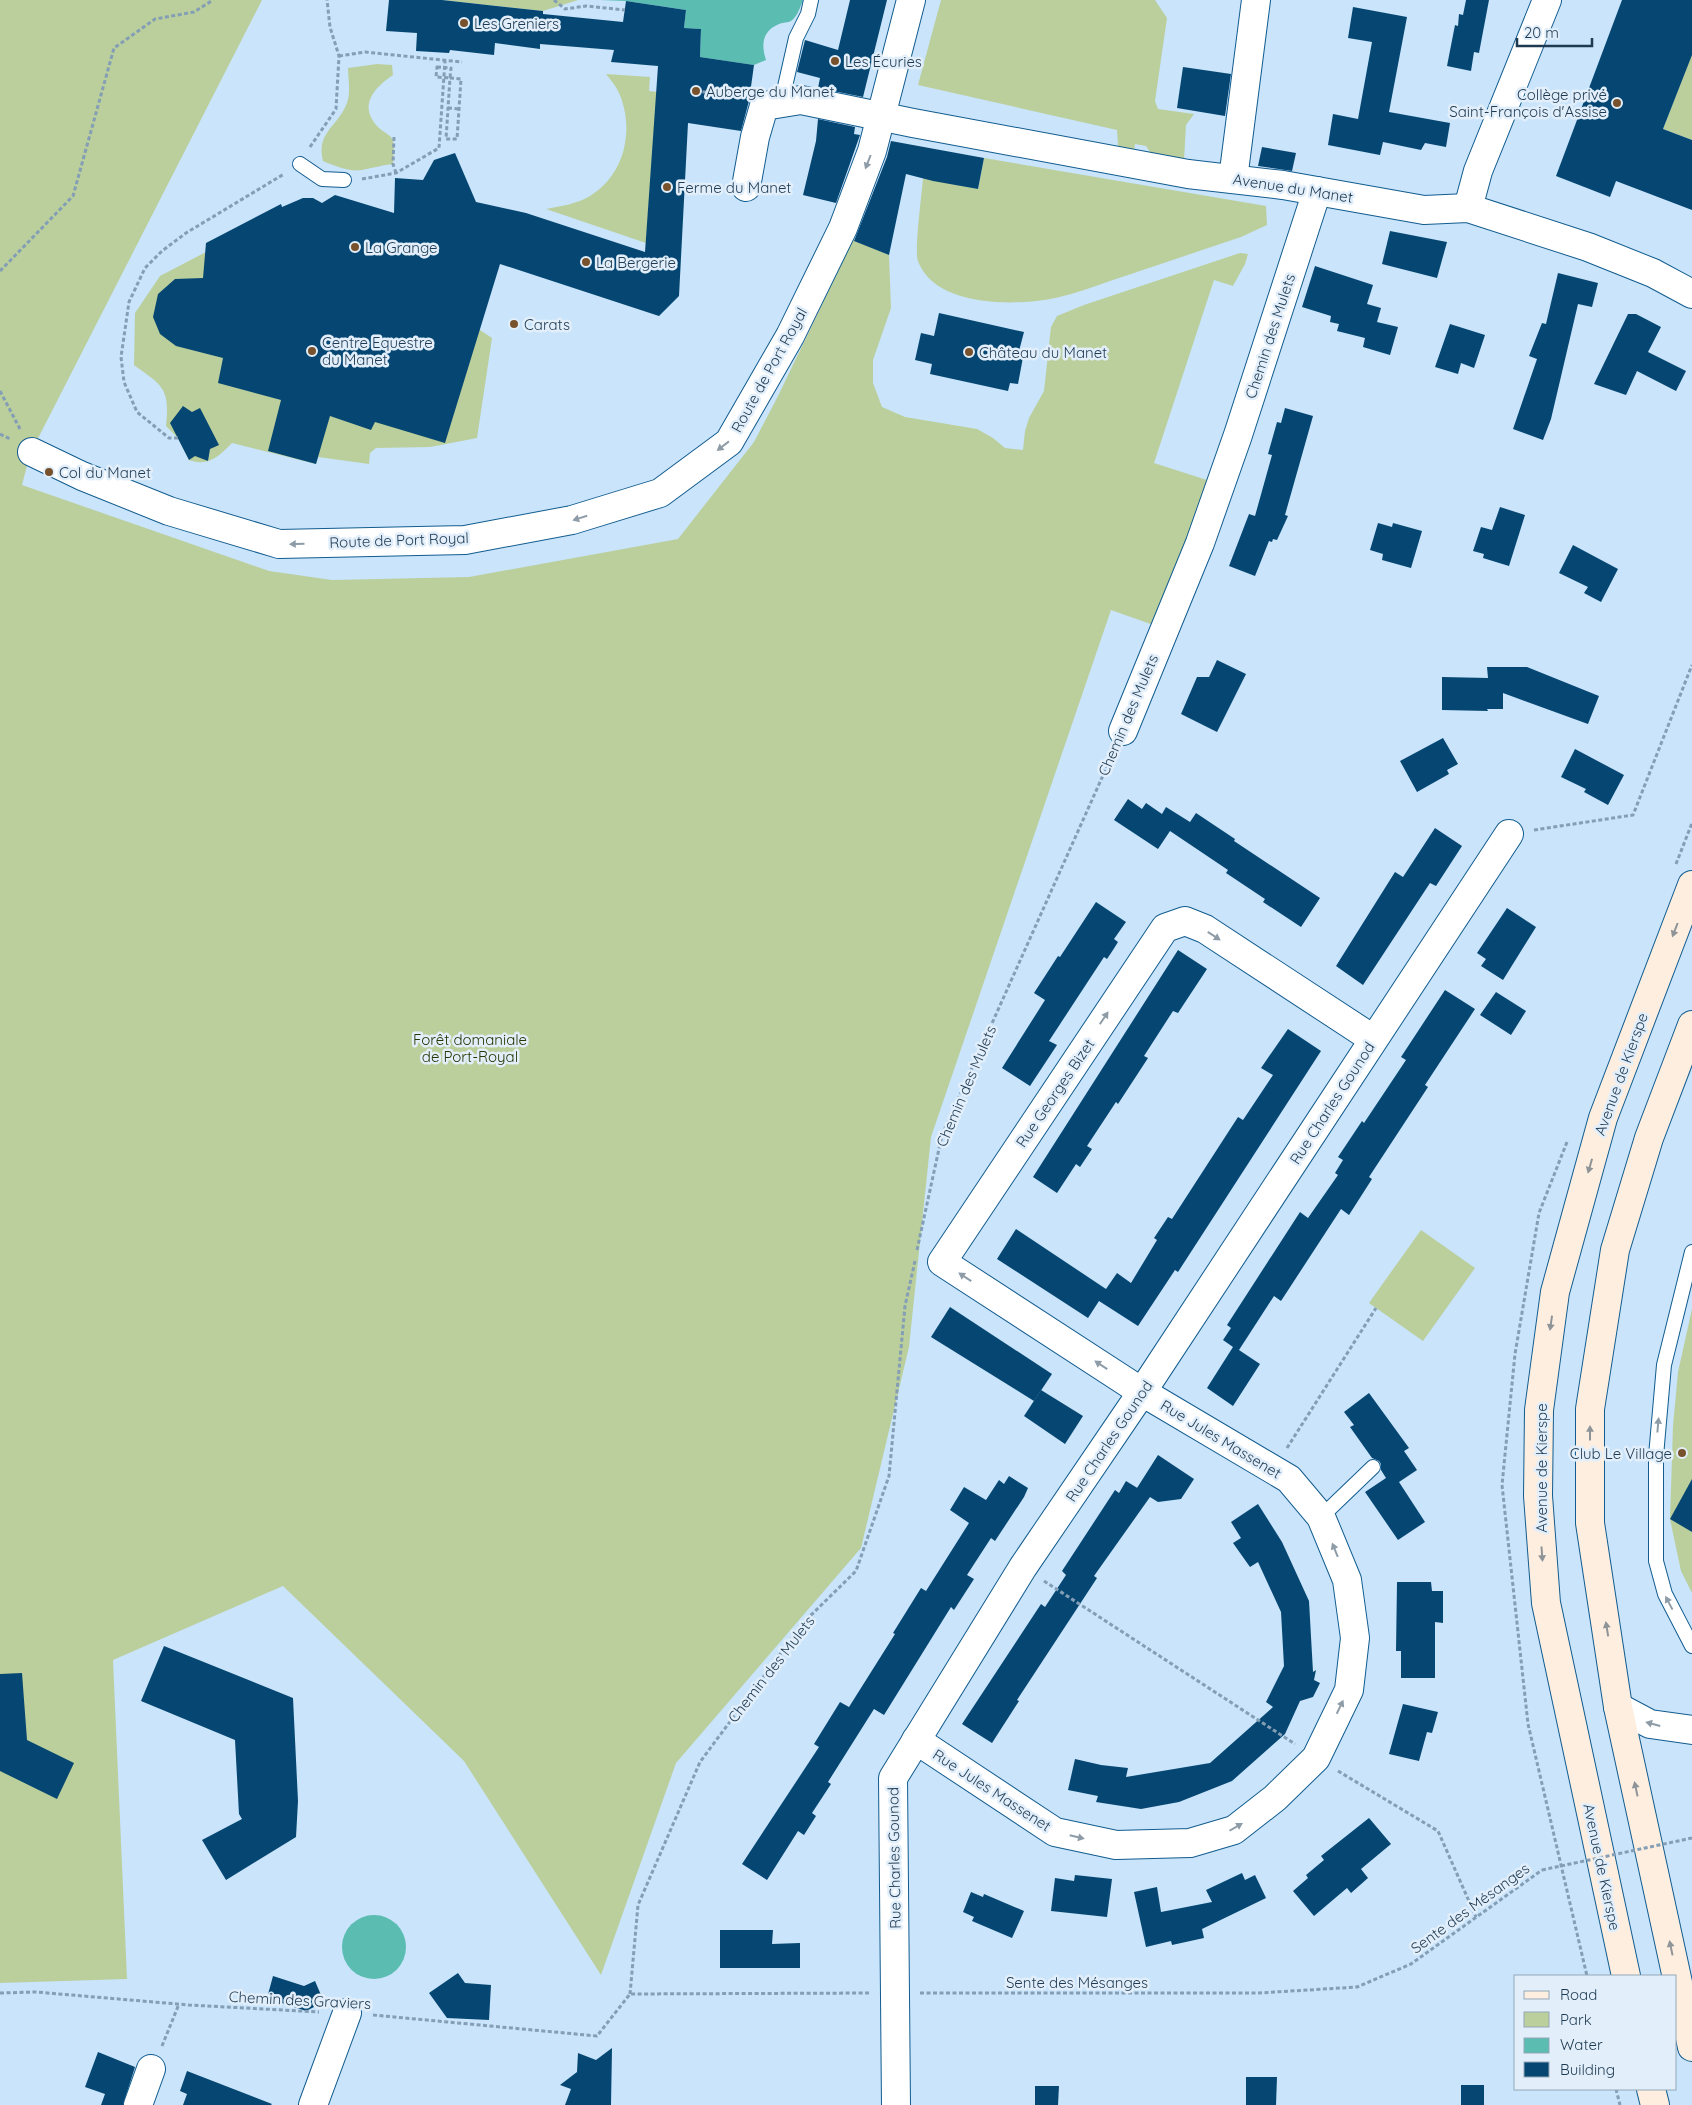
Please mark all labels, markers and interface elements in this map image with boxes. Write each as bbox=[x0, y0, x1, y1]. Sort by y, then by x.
place label: Les Greniers bbox=[474, 14, 559, 33]
scale bar bbox=[1517, 15, 1592, 47]
marker: Les Greniers bbox=[458, 17, 470, 29]
text: 20 m bbox=[1524, 23, 1559, 42]
place label: Les Écuries bbox=[845, 52, 922, 71]
marker: Les Écuries bbox=[829, 55, 841, 67]
place label: Auberge du Manet bbox=[706, 82, 835, 101]
marker: Auberge du Manet bbox=[690, 85, 702, 97]
place label: Collège privé Saint-François d'Assise bbox=[1449, 85, 1607, 121]
marker: Collège privé Saint-François d'Assise bbox=[1611, 97, 1623, 109]
one-way arrow bbox=[864, 155, 872, 170]
street label: Avenue du Manet bbox=[1232, 169, 1354, 207]
place label: Ferme du Manet bbox=[677, 178, 791, 197]
marker: Ferme du Manet bbox=[661, 181, 673, 193]
place label: La Grange bbox=[365, 238, 437, 257]
marker: La Grange bbox=[349, 241, 361, 253]
place label: La Bergerie bbox=[596, 253, 676, 272]
marker: La Bergerie bbox=[580, 256, 592, 268]
street label: Chemin des Mulets bbox=[1241, 271, 1299, 401]
street label: Route de Port Royal bbox=[727, 304, 811, 436]
place label: Carats bbox=[524, 315, 570, 334]
marker: Carats bbox=[508, 318, 520, 330]
place label: Centre Equestre du Manet bbox=[322, 333, 433, 369]
place label: Château du Manet bbox=[979, 343, 1107, 362]
marker: Centre Equestre du Manet bbox=[306, 345, 318, 357]
marker: Château du Manet bbox=[963, 346, 975, 358]
one-way arrow bbox=[717, 440, 730, 451]
place label: Col du Manet bbox=[59, 463, 151, 482]
marker: Col du Manet bbox=[43, 466, 55, 478]
one-way arrow bbox=[572, 514, 587, 522]
street label: Route de Port Royal bbox=[329, 528, 469, 552]
one-way arrow bbox=[289, 540, 305, 548]
street label: Chemin des Mulets bbox=[1094, 651, 1162, 779]
one-way arrow bbox=[1671, 923, 1678, 938]
one-way arrow bbox=[1207, 931, 1221, 940]
street label: Avenue de Kierspe bbox=[1590, 1010, 1652, 1138]
one-way arrow bbox=[1099, 1011, 1109, 1025]
street label: Chemin des Mulets bbox=[932, 1022, 1000, 1150]
park label: Forêt domaniale de Port-Royal bbox=[413, 1030, 527, 1066]
street label: Rue Georges Bizet bbox=[1012, 1035, 1098, 1151]
street label: Rue Charles Gounod bbox=[1285, 1038, 1379, 1168]
one-way arrow bbox=[1586, 1158, 1594, 1173]
one-way arrow bbox=[959, 1272, 972, 1281]
one-way arrow bbox=[1547, 1315, 1555, 1331]
one-way arrow bbox=[1095, 1361, 1108, 1370]
street label: Rue Charles Gounod bbox=[1061, 1377, 1157, 1505]
street label: Rue Jules Massenet bbox=[1157, 1396, 1285, 1482]
street label: Avenue de Kierspe bbox=[1532, 1403, 1551, 1533]
one-way arrow bbox=[1655, 1417, 1663, 1433]
one-way arrow bbox=[1586, 1425, 1594, 1441]
place label: Club Le Village bbox=[1570, 1444, 1672, 1463]
marker: Club Le Village bbox=[1676, 1447, 1688, 1459]
one-way arrow bbox=[1330, 1543, 1338, 1557]
one-way arrow bbox=[1539, 1547, 1547, 1563]
one-way arrow bbox=[1665, 1595, 1673, 1610]
street label: Chemin des Mulets bbox=[723, 1612, 819, 1726]
one-way arrow bbox=[1602, 1621, 1610, 1637]
one-way arrow bbox=[1336, 1700, 1344, 1715]
one-way arrow bbox=[1646, 1720, 1661, 1728]
street label: Rue Jules Massenet bbox=[929, 1745, 1055, 1835]
one-way arrow bbox=[1632, 1781, 1640, 1796]
street label: Rue Charles Gounod bbox=[883, 1787, 905, 1929]
street label: Avenue de Kierspe bbox=[1579, 1802, 1625, 1932]
one-way arrow bbox=[1229, 1823, 1242, 1832]
one-way arrow bbox=[1070, 1833, 1085, 1841]
street label: Sente des Mésanges bbox=[1407, 1859, 1533, 1957]
one-way arrow bbox=[1666, 1939, 1674, 1955]
street label: Sente des Mésanges bbox=[1006, 1973, 1148, 1992]
legend bbox=[1514, 1975, 1677, 2090]
text: Road bbox=[1560, 1985, 1597, 2004]
street label: Chemin des Graviers bbox=[228, 1987, 372, 2013]
text: Park bbox=[1560, 2010, 1592, 2029]
text: Water bbox=[1560, 2035, 1603, 2054]
text: Building bbox=[1560, 2060, 1615, 2079]

